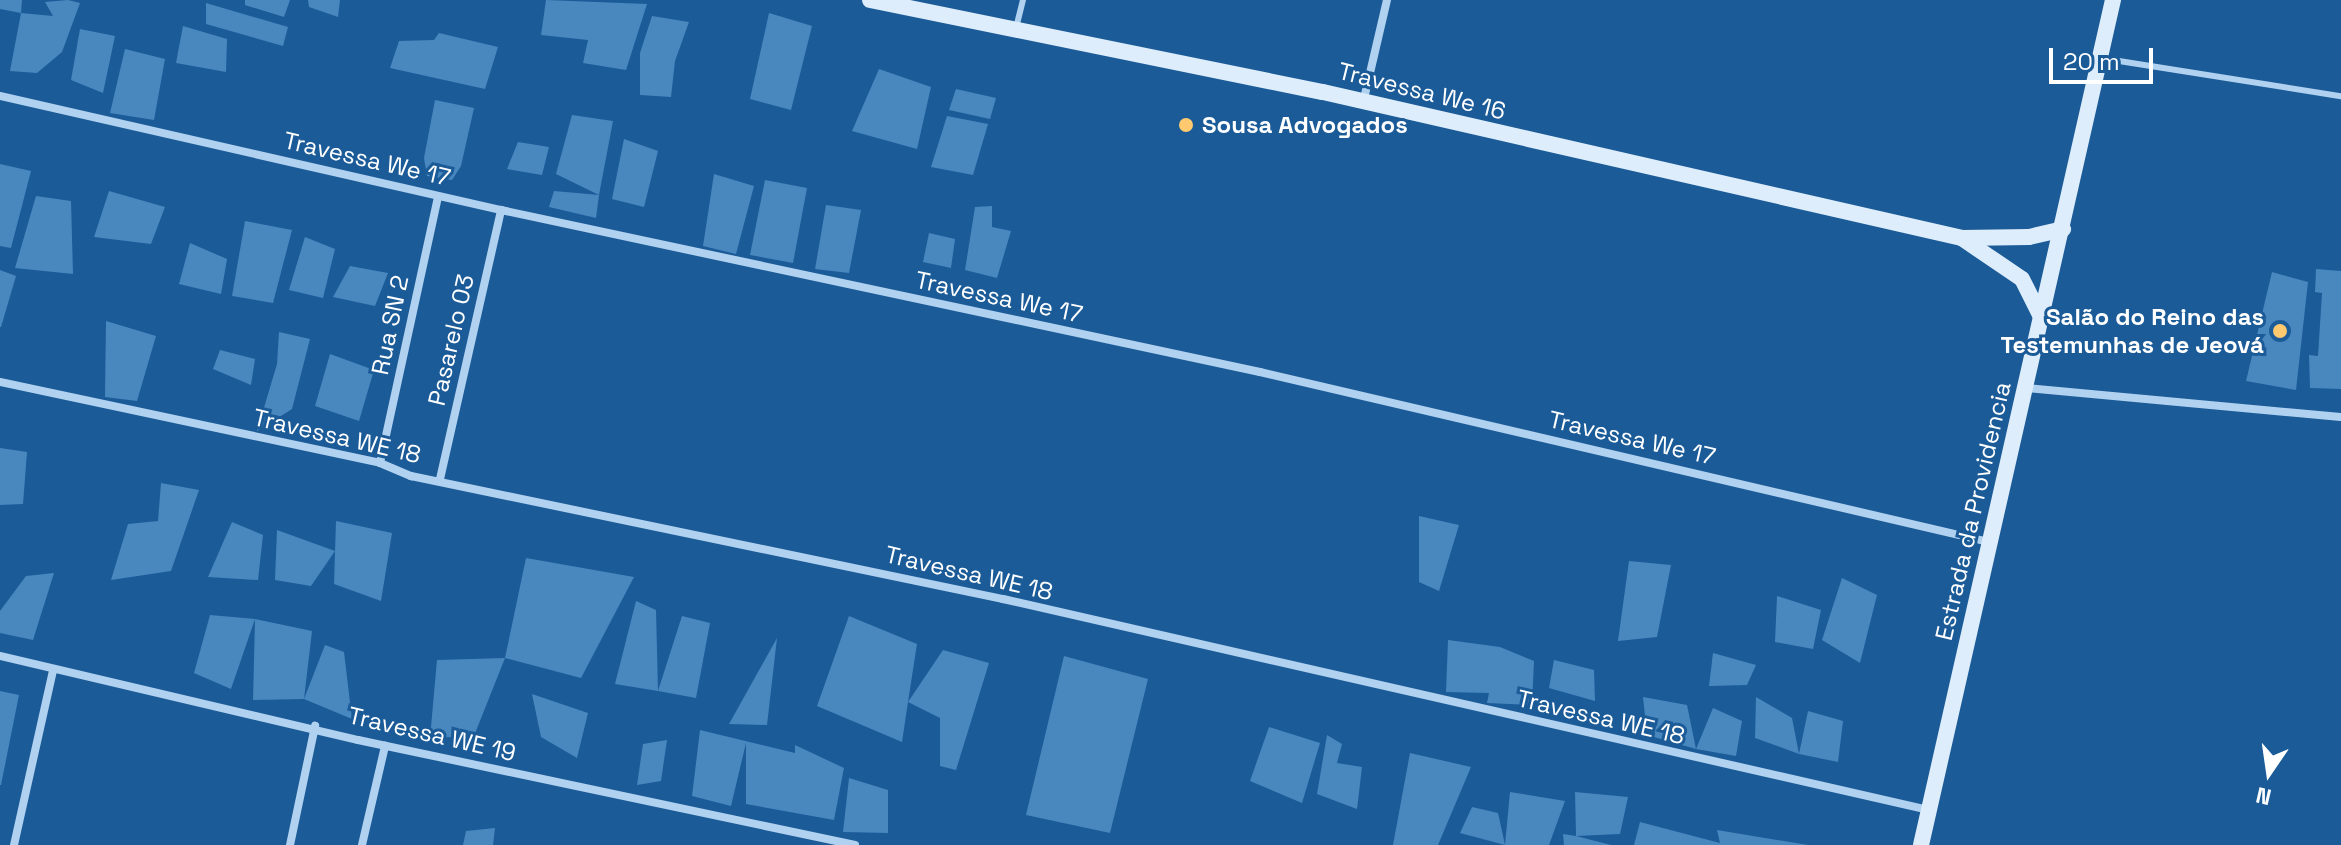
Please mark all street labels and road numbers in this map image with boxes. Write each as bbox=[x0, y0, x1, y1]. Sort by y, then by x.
street label: Travessa We 16 bbox=[1335, 56, 1509, 126]
street label: Travessa We 17 bbox=[281, 126, 453, 192]
street label: Travessa We 17 bbox=[913, 265, 1085, 329]
street label: Pasarelo 03 bbox=[422, 272, 480, 408]
street label: Rua SN 2 bbox=[365, 273, 415, 377]
street label: Estrada da Providencia bbox=[1929, 379, 2017, 643]
street label: Travessa WE 18 bbox=[250, 403, 424, 469]
street label: Travessa We 17 bbox=[1546, 405, 1718, 471]
street label: Travessa WE 18 bbox=[882, 540, 1056, 606]
street label: Travessa WE 18 bbox=[1514, 684, 1688, 750]
street label: Travessa WE 19 bbox=[345, 701, 519, 767]

